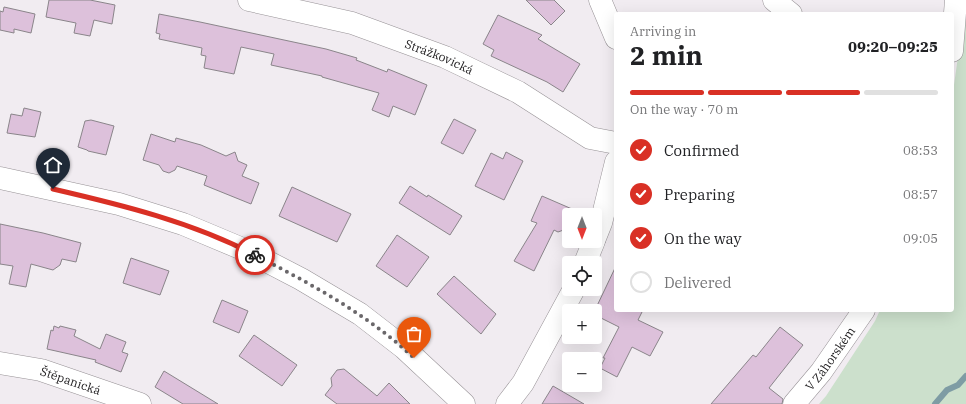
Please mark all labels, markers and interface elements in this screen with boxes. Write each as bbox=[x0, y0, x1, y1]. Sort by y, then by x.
text: Arriving in bbox=[630, 23, 696, 40]
street label: Strážkovická bbox=[403, 36, 476, 77]
text: 09:20–09:25 bbox=[848, 37, 938, 56]
text: 2 min bbox=[630, 38, 703, 72]
text: On the way · 70 m bbox=[630, 101, 738, 118]
icon: check bbox=[630, 139, 652, 161]
text: Confirmed bbox=[664, 141, 739, 160]
text: 08:53 bbox=[903, 142, 938, 159]
pin bbox=[36, 148, 70, 189]
icon: home bbox=[42, 154, 64, 176]
icon: check bbox=[630, 183, 652, 205]
text: Preparing bbox=[664, 185, 735, 204]
text: 08:57 bbox=[903, 186, 938, 203]
north arrow bbox=[562, 208, 602, 248]
map controls bbox=[562, 208, 602, 392]
icon: check bbox=[630, 227, 652, 249]
text: On the way bbox=[664, 229, 742, 248]
text: 09:05 bbox=[903, 230, 938, 247]
courier bbox=[235, 235, 275, 275]
icon: bike bbox=[244, 244, 266, 266]
button: locate bbox=[562, 256, 602, 296]
text: Delivered bbox=[664, 273, 732, 292]
button: + bbox=[562, 304, 602, 344]
pin bbox=[397, 317, 431, 358]
icon: bag bbox=[403, 323, 425, 345]
street label: V Záhorském bbox=[801, 323, 858, 393]
button: − bbox=[562, 352, 602, 392]
street label: Štěpanická bbox=[38, 363, 103, 398]

